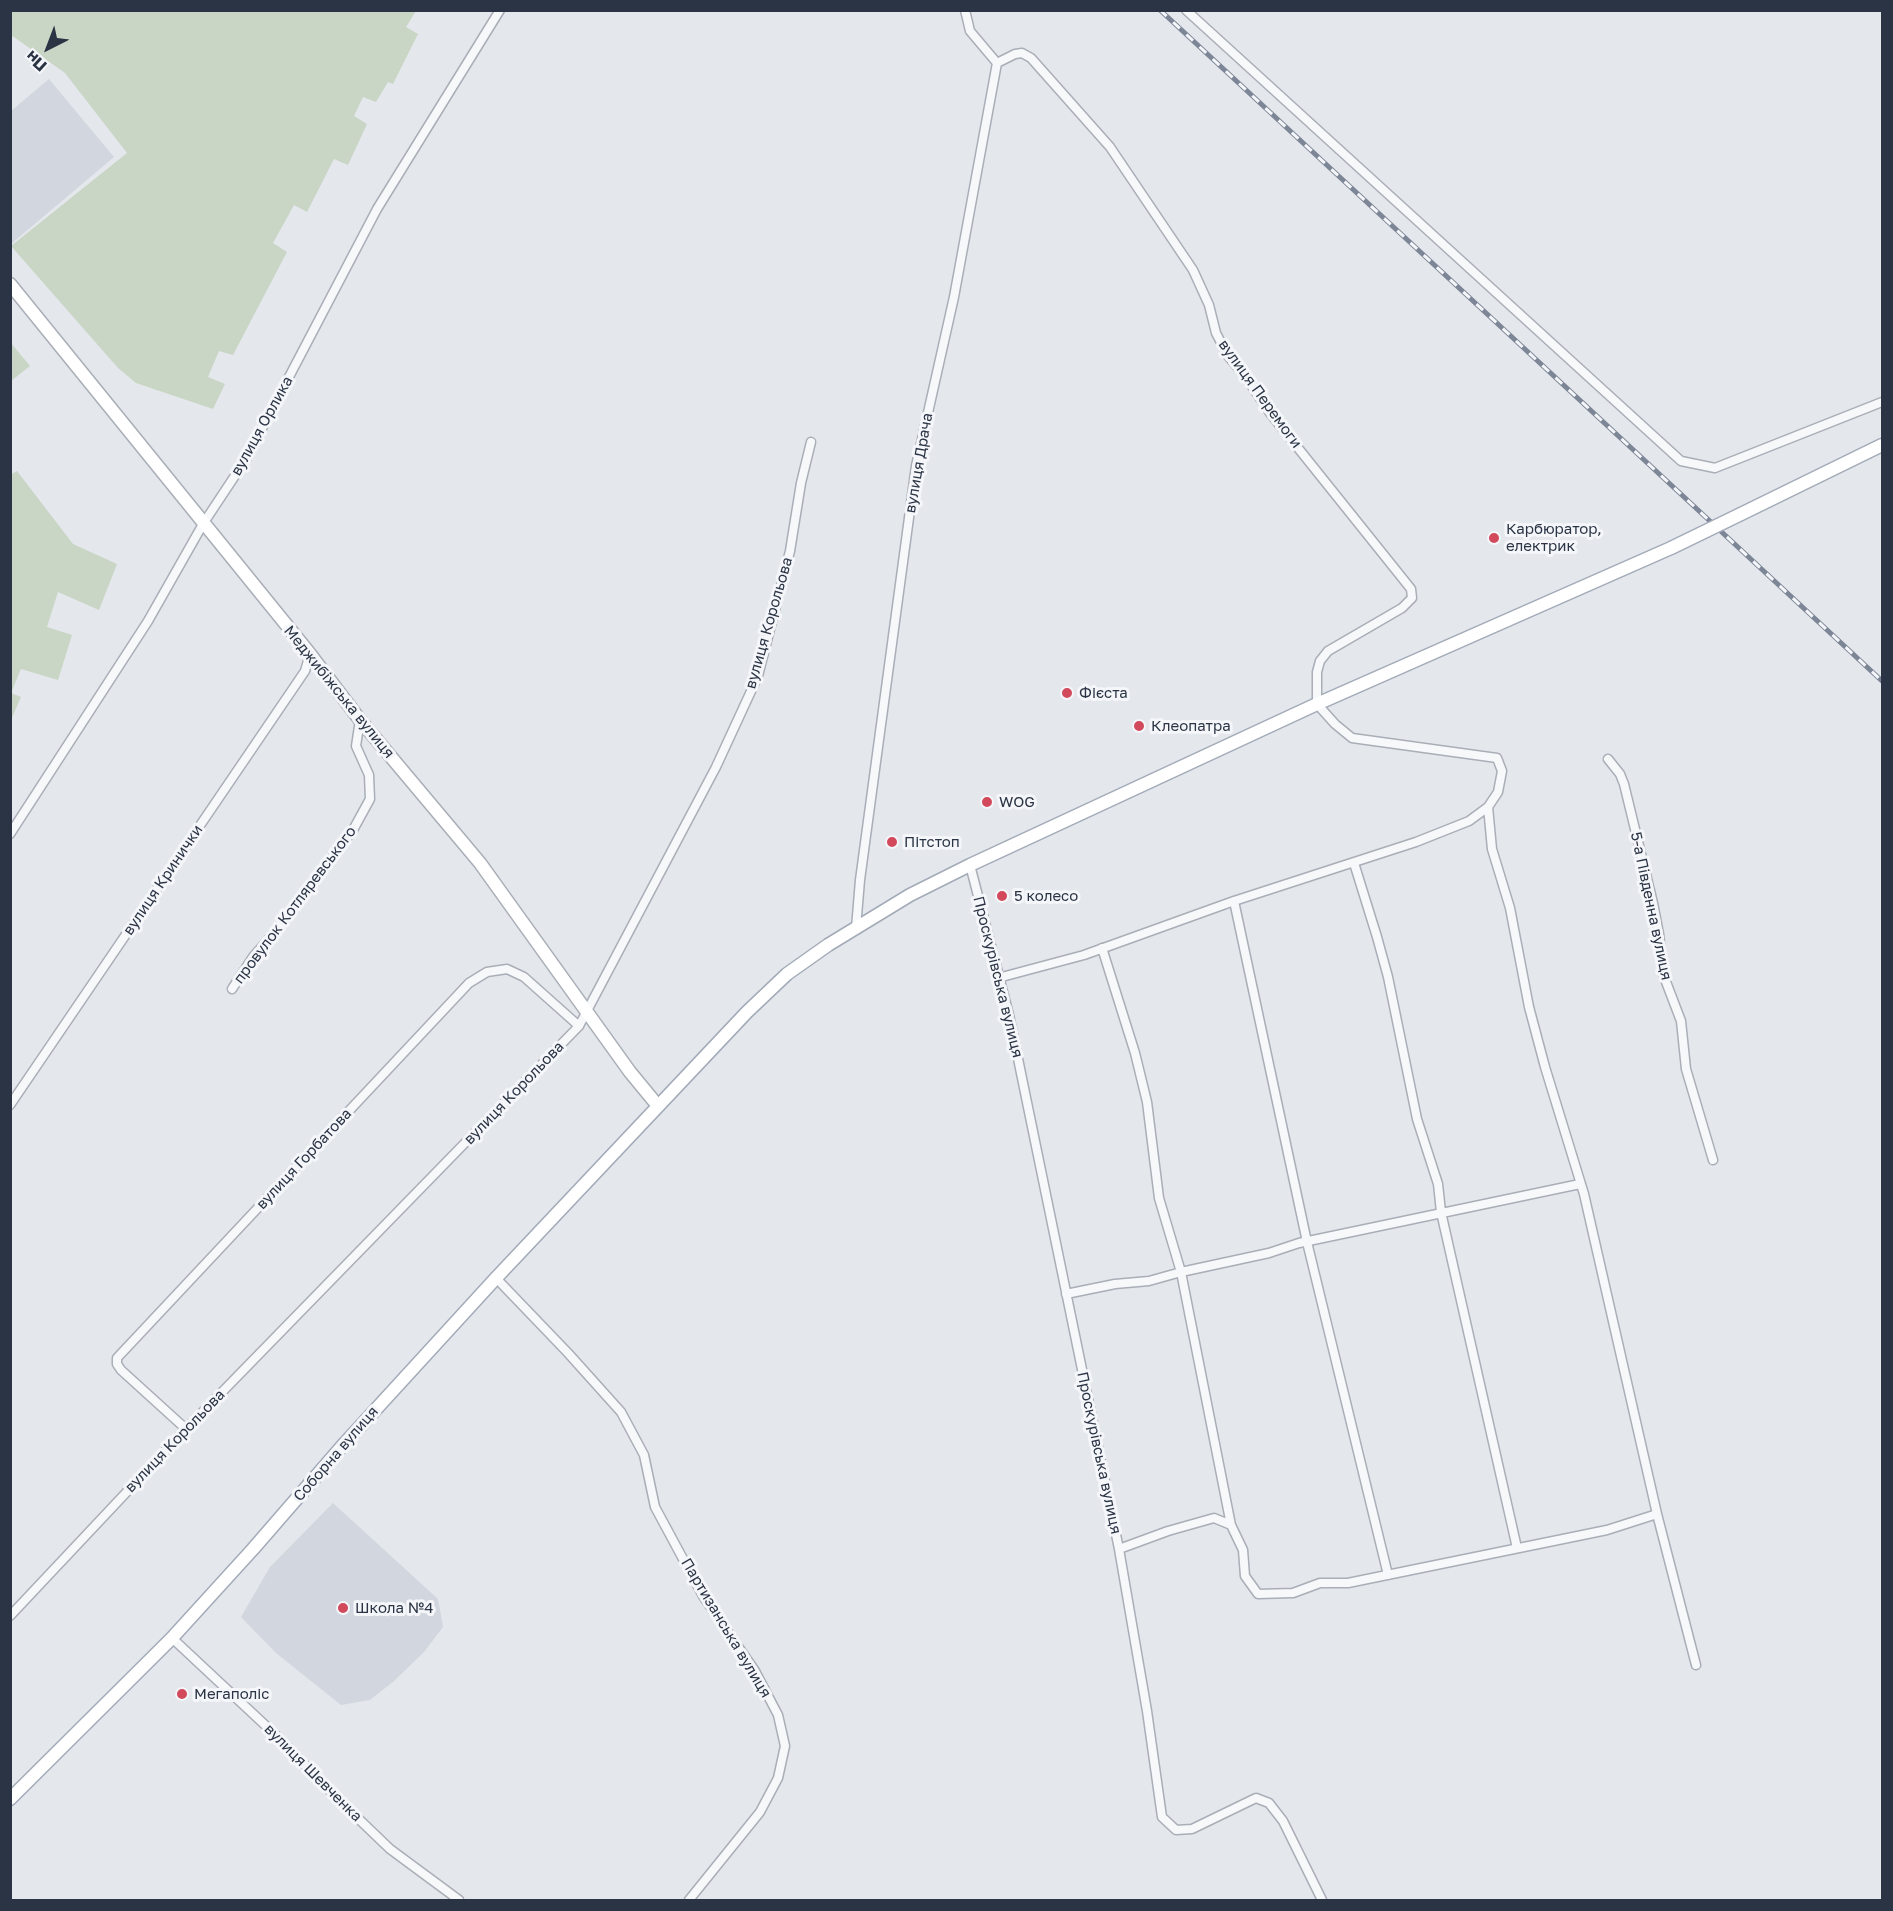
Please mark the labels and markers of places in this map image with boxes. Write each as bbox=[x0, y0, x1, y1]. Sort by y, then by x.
place label: Карбюратор, електрик bbox=[1506, 520, 1602, 555]
marker: Карбюратор, електрик bbox=[1487, 531, 1501, 545]
place label: Фієста bbox=[1079, 684, 1128, 702]
marker: Фієста bbox=[1060, 686, 1074, 700]
place label: Клеопатра bbox=[1151, 717, 1231, 735]
marker: Клеопатра bbox=[1132, 719, 1146, 733]
place label: WOG bbox=[999, 793, 1035, 811]
marker: WOG bbox=[980, 795, 994, 809]
place label: Пітстоп bbox=[904, 833, 960, 851]
marker: Пітстоп bbox=[885, 835, 899, 849]
place label: 5 колесо bbox=[1014, 887, 1078, 905]
marker: 5 колесо bbox=[995, 889, 1009, 903]
place label: Школа №4 bbox=[355, 1599, 433, 1617]
marker: Школа №4 bbox=[336, 1601, 350, 1615]
place label: Мегаполіс bbox=[194, 1685, 269, 1703]
marker: Мегаполіс bbox=[175, 1687, 189, 1701]

